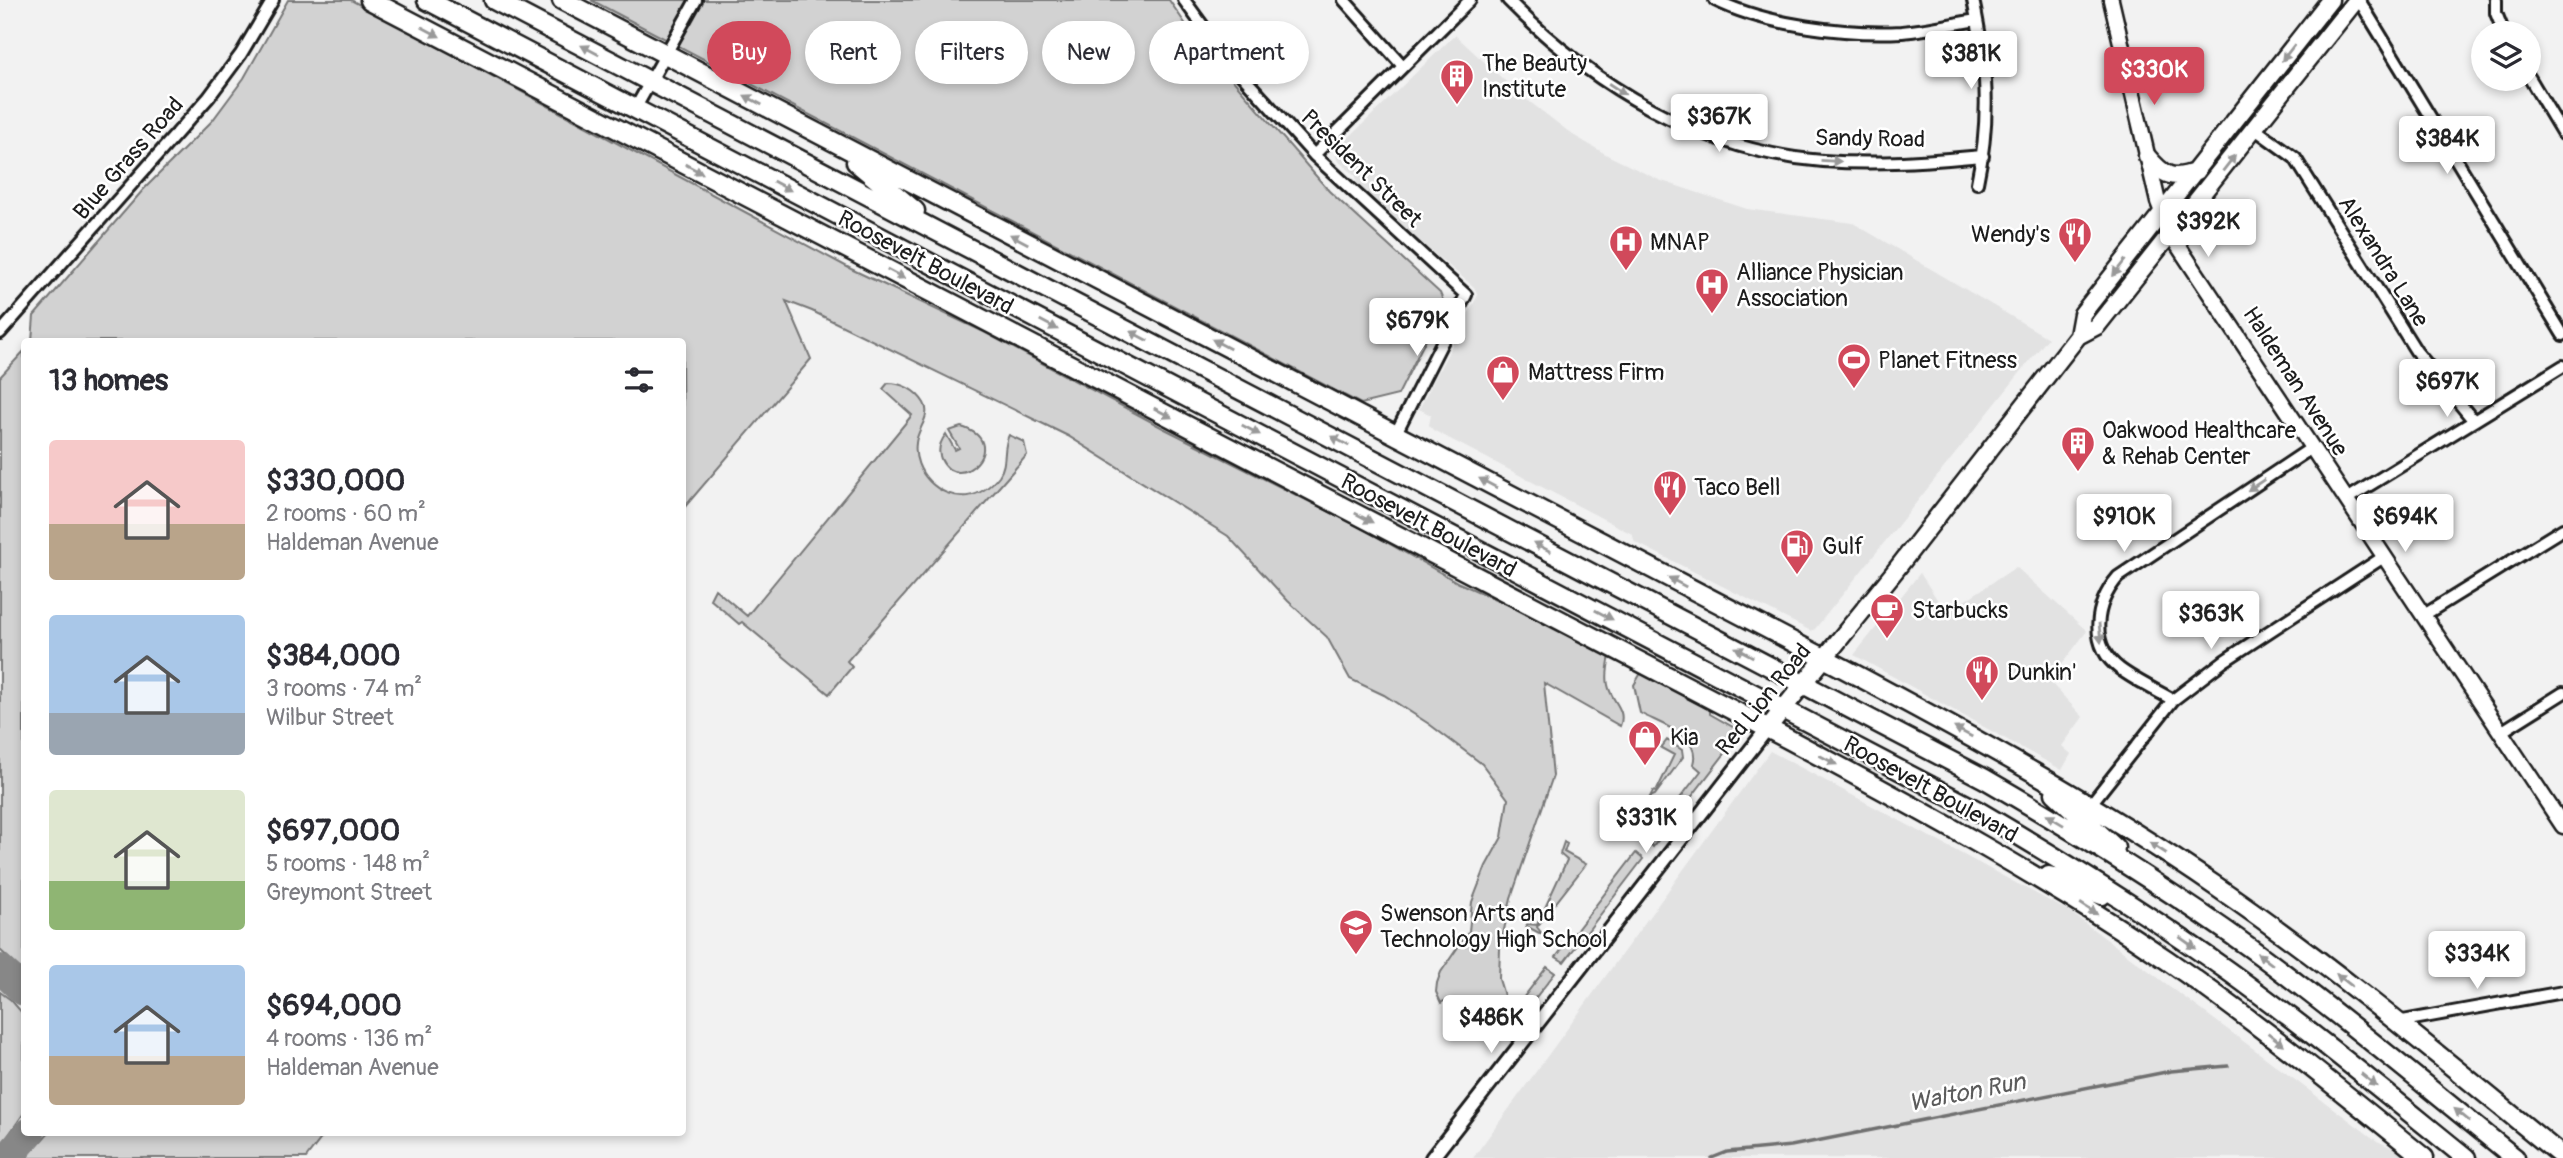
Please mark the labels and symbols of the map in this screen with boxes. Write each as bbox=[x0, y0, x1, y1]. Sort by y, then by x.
one-way arrow bbox=[421, 26, 441, 37]
pin: $381K bbox=[1922, 32, 2020, 91]
one-way arrow bbox=[580, 44, 600, 56]
one-way arrow bbox=[2281, 45, 2296, 62]
pin: $330K bbox=[2105, 48, 2203, 107]
place label: The Beauty Institute bbox=[1482, 49, 1587, 104]
building icon: The Beauty Institute bbox=[1438, 57, 1476, 106]
one-way arrow bbox=[1608, 83, 1627, 96]
street label: Blue Grass Road bbox=[67, 91, 190, 226]
one-way arrow bbox=[742, 94, 762, 106]
pin: $367K bbox=[1670, 94, 1768, 154]
street label: President Street bbox=[1295, 103, 1429, 234]
pin: $384K bbox=[2398, 116, 2496, 176]
street label: Sandy Road bbox=[1815, 123, 1925, 154]
one-way arrow bbox=[2221, 154, 2236, 172]
one-way arrow bbox=[1820, 156, 1842, 167]
one-way arrow bbox=[684, 163, 704, 174]
one-way arrow bbox=[772, 180, 792, 191]
street label: Alexandra Lane bbox=[2332, 191, 2436, 333]
pin: $392K bbox=[2159, 200, 2257, 259]
street label: Roosevelt Boulevard bbox=[833, 204, 1019, 321]
restaurant icon: Wendy's bbox=[2056, 215, 2094, 264]
place label: Wendy's bbox=[1971, 220, 2050, 249]
hospital icon: MNAP bbox=[1607, 223, 1645, 272]
place label: MNAP bbox=[1650, 228, 1710, 257]
one-way arrow bbox=[1009, 233, 1029, 245]
place label: Alliance Physician Association bbox=[1736, 258, 1904, 313]
one-way arrow bbox=[2111, 259, 2126, 277]
hospital icon: Alliance Physician Association bbox=[1693, 266, 1731, 315]
one-way arrow bbox=[886, 268, 906, 280]
pin: $679K bbox=[1368, 298, 1466, 358]
street label: Haldeman Avenue bbox=[2236, 301, 2355, 462]
one-way arrow bbox=[1039, 319, 1059, 330]
one-way arrow bbox=[1129, 331, 1149, 342]
one-way arrow bbox=[1211, 338, 1231, 350]
sports icon: Planet Fitness bbox=[1835, 341, 1873, 390]
place label: Planet Fitness bbox=[1878, 346, 2017, 375]
shop icon: Mattress Firm bbox=[1484, 353, 1522, 402]
place label: Mattress Firm bbox=[1528, 358, 1664, 387]
pin: $697K bbox=[2398, 360, 2496, 419]
one-way arrow bbox=[1153, 407, 1173, 419]
place label: Oakwood Healthcare & Rehab Center bbox=[2102, 416, 2297, 471]
one-way arrow bbox=[1241, 424, 1260, 436]
building icon: Oakwood Healthcare & Rehab Center bbox=[2059, 424, 2097, 473]
one-way arrow bbox=[1330, 436, 1350, 448]
street label: Roosevelt Boulevard bbox=[1336, 467, 1522, 584]
restaurant icon: Taco Bell bbox=[1651, 468, 1689, 517]
place label: Taco Bell bbox=[1694, 473, 1780, 502]
one-way arrow bbox=[1478, 477, 1498, 489]
one-way arrow bbox=[2246, 478, 2266, 491]
pin: $910K bbox=[2075, 494, 2173, 554]
pin: $694K bbox=[2356, 494, 2454, 554]
one-way arrow bbox=[1354, 513, 1374, 524]
fuel station icon: Gulf bbox=[1778, 527, 1816, 576]
place label: Gulf bbox=[1822, 532, 1864, 561]
one-way arrow bbox=[1532, 541, 1552, 552]
one-way arrow bbox=[1667, 576, 1687, 588]
cafe icon: Starbucks bbox=[1868, 591, 1906, 640]
pin: $363K bbox=[2162, 592, 2260, 651]
place label: Starbucks bbox=[1912, 596, 2008, 625]
one-way arrow bbox=[1594, 609, 1614, 620]
one-way arrow bbox=[2094, 622, 2105, 644]
street label: Red Lion Road bbox=[1709, 637, 1817, 761]
one-way arrow bbox=[1734, 646, 1754, 658]
restaurant icon: Dunkin' bbox=[1963, 653, 2001, 702]
place label: Dunkin' bbox=[2007, 658, 2077, 687]
shop icon: Kia bbox=[1626, 718, 1664, 767]
place label: Kia bbox=[1670, 723, 1699, 752]
one-way arrow bbox=[1953, 726, 1973, 738]
street label: Roosevelt Boulevard bbox=[1839, 730, 2023, 849]
one-way arrow bbox=[1818, 754, 1837, 766]
pin: $331K bbox=[1597, 796, 1695, 855]
one-way arrow bbox=[2045, 813, 2064, 826]
one-way arrow bbox=[2148, 842, 2168, 855]
place label: Swenson Arts and Technology High School bbox=[1380, 899, 1608, 954]
one-way arrow bbox=[2079, 903, 2098, 916]
school or university icon: Swenson Arts and Technology High School bbox=[1337, 907, 1375, 956]
pin: $334K bbox=[2428, 932, 2526, 991]
one-way arrow bbox=[2179, 936, 2197, 950]
one-way arrow bbox=[2255, 952, 2274, 966]
one-way arrow bbox=[2335, 972, 2353, 987]
pin: $486K bbox=[1442, 996, 1540, 1055]
one-way arrow bbox=[2266, 1032, 2284, 1047]
water label: Walton Run bbox=[1906, 1067, 2029, 1118]
one-way arrow bbox=[2360, 1072, 2378, 1087]
one-way arrow bbox=[2454, 1108, 2471, 1123]

